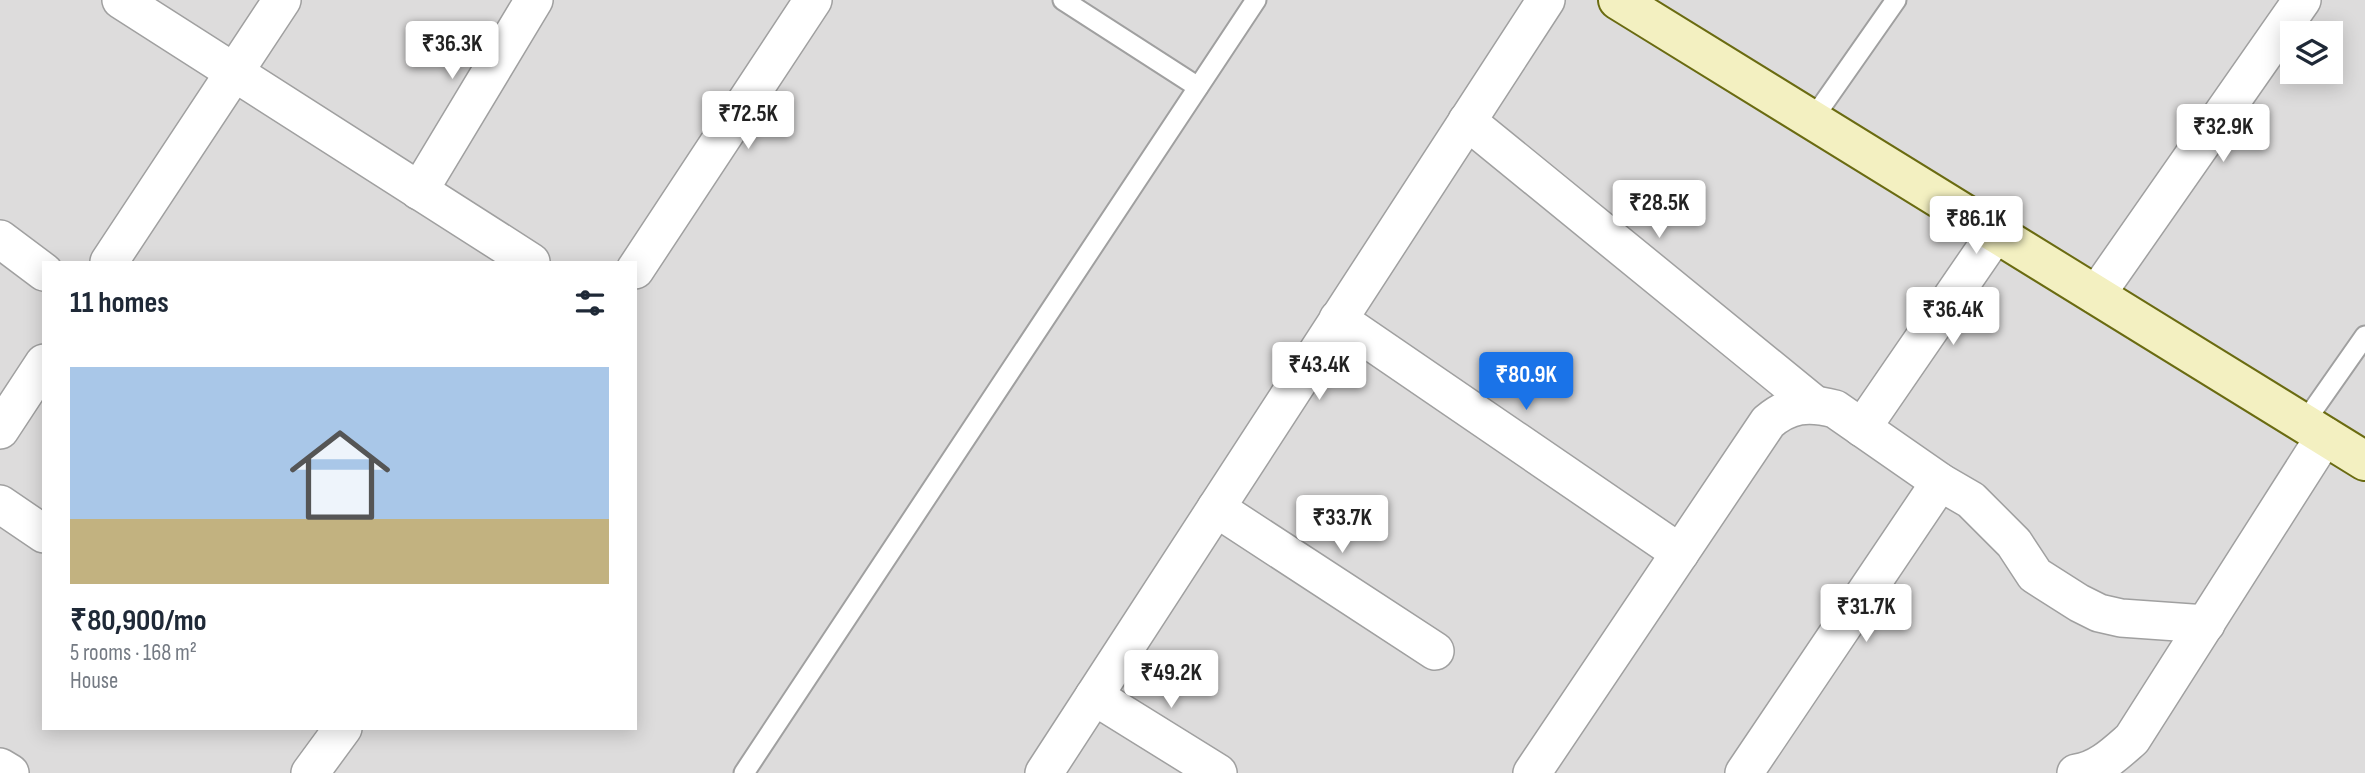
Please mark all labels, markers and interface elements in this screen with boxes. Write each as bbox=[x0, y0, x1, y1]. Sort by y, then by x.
map controls bbox=[2280, 21, 2343, 84]
button: layers bbox=[2280, 21, 2343, 84]
pin: ₹36.3K bbox=[395, 22, 509, 81]
text: ₹36.3K bbox=[422, 30, 482, 58]
pin: ₹72.5K bbox=[691, 92, 805, 151]
text: ₹72.5K bbox=[718, 100, 778, 128]
pin: ₹32.9K bbox=[2166, 104, 2280, 164]
text: ₹32.9K bbox=[2193, 113, 2253, 141]
pin: ₹28.5K bbox=[1602, 180, 1716, 240]
text: ₹28.5K bbox=[1629, 189, 1689, 217]
pin: ₹86.1K bbox=[1919, 196, 2033, 256]
text: ₹86.1K bbox=[1946, 205, 2006, 233]
icon: filters bbox=[571, 284, 609, 322]
text: 11 homes bbox=[70, 285, 169, 321]
pin: ₹36.4K bbox=[1896, 288, 2010, 347]
text: ₹36.4K bbox=[1922, 296, 1984, 324]
pin: ₹43.4K bbox=[1262, 342, 1376, 402]
text: ₹43.4K bbox=[1288, 351, 1350, 379]
pin: ₹80.9K bbox=[1469, 352, 1583, 412]
text: ₹80.9K bbox=[1495, 361, 1557, 389]
icon: home bbox=[277, 412, 403, 538]
pin: ₹33.7K bbox=[1285, 496, 1399, 555]
text: ₹33.7K bbox=[1312, 504, 1372, 532]
pin: ₹31.7K bbox=[1809, 584, 1923, 644]
text: ₹31.7K bbox=[1837, 593, 1895, 621]
text: ₹80,900/mo bbox=[70, 603, 207, 639]
text: 5 rooms · 168 m² bbox=[70, 639, 197, 667]
pin: ₹49.2K bbox=[1114, 650, 1228, 710]
text: ₹49.2K bbox=[1140, 659, 1202, 687]
text: House bbox=[70, 667, 118, 695]

